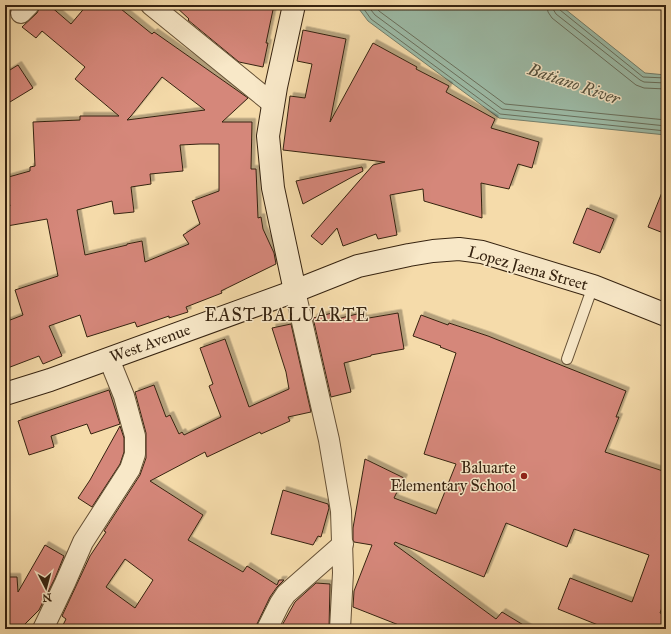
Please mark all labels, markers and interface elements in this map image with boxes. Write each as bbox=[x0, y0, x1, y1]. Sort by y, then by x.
water label: Batiano River bbox=[524, 58, 623, 110]
street label: Lopez Jaena Street bbox=[466, 242, 590, 295]
district label: EAST BALUARTE bbox=[205, 304, 369, 326]
street label: West Avenue bbox=[107, 320, 193, 366]
place label: Baluarte Elementary School bbox=[390, 458, 517, 495]
marker: Baluarte Elementary School bbox=[519, 471, 529, 481]
north arrow bbox=[26, 568, 66, 608]
text: N bbox=[41, 590, 52, 604]

